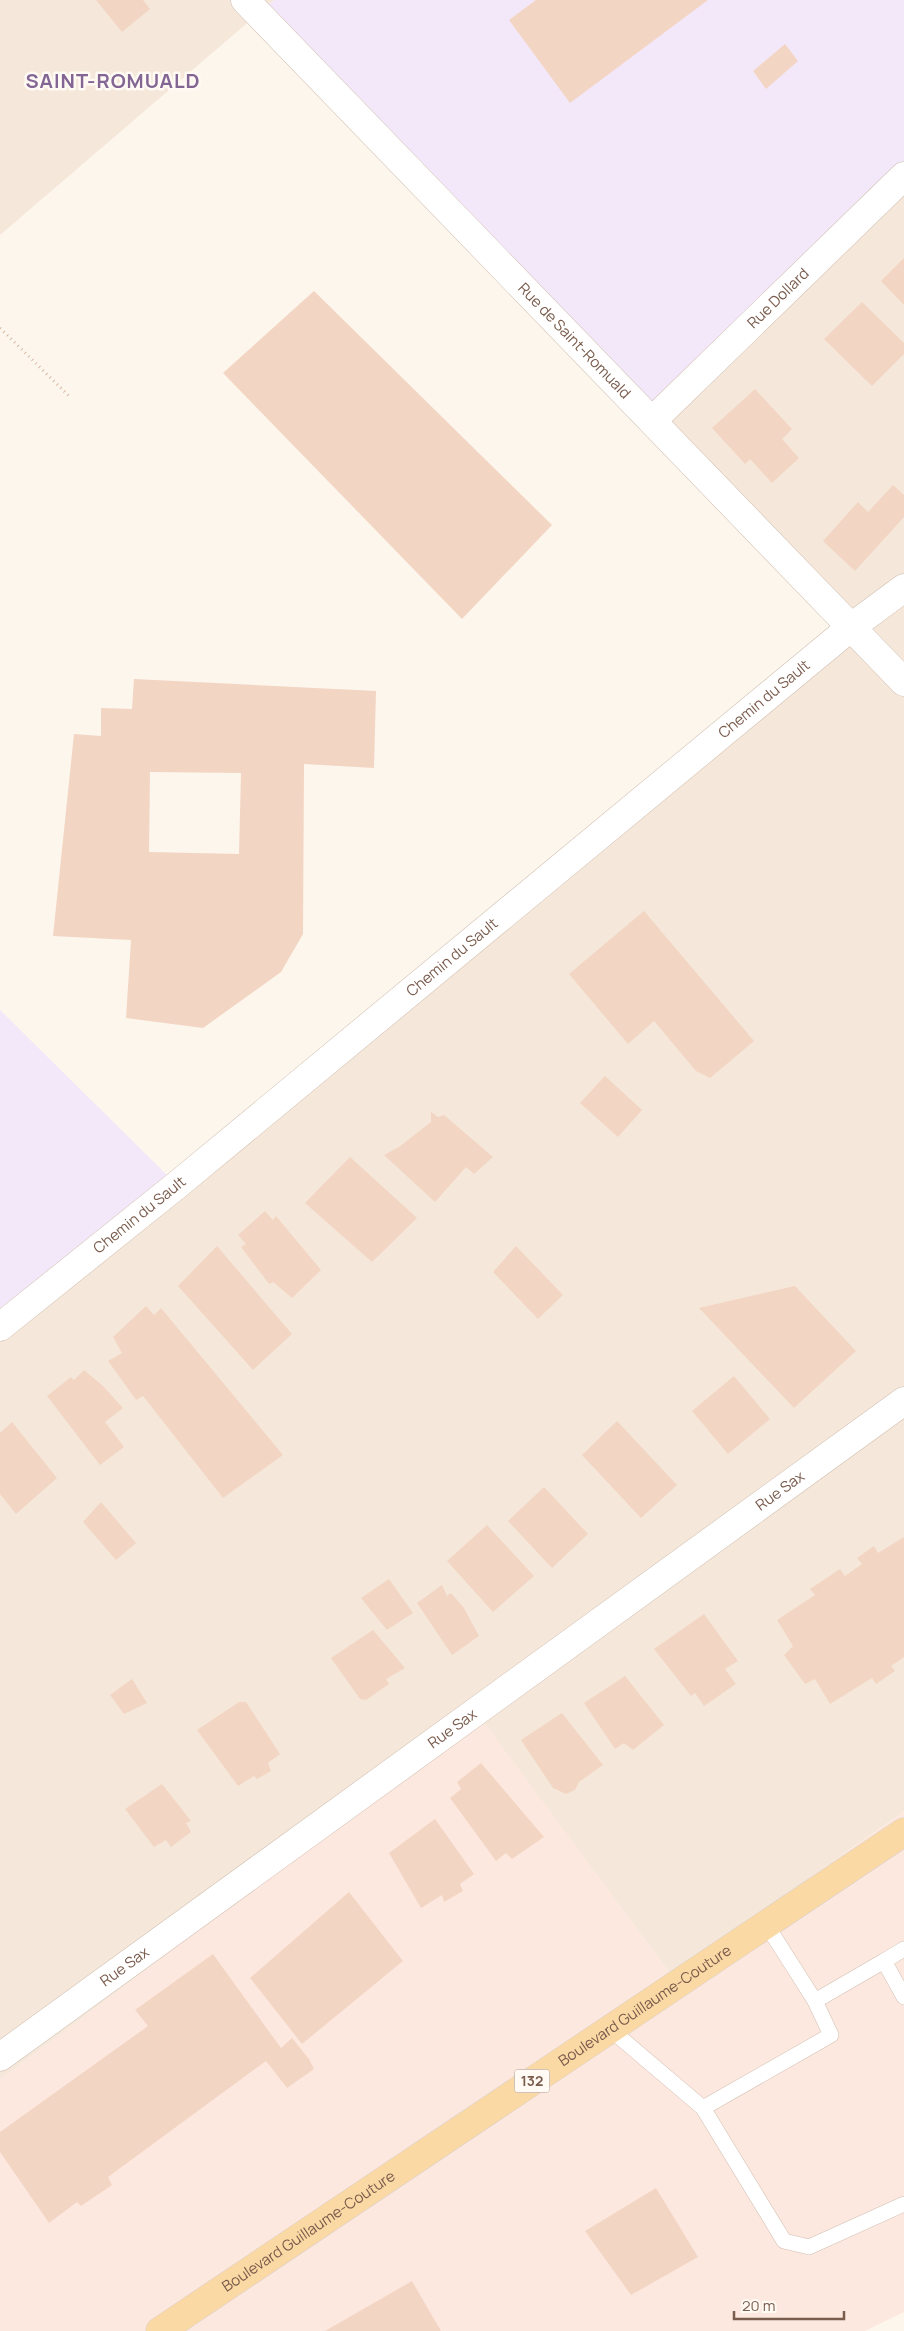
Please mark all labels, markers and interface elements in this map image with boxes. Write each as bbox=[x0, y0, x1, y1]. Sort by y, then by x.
district label: SAINT-ROMUALD bbox=[25, 67, 201, 94]
street label: Rue Dollard bbox=[742, 263, 813, 333]
street label: Rue de Saint-Romuald bbox=[514, 278, 636, 403]
street label: Chemin du Sault bbox=[713, 655, 814, 743]
street label: Chemin du Sault bbox=[401, 913, 502, 1001]
street label: Chemin du Sault bbox=[89, 1171, 190, 1258]
street label: Rue Sax bbox=[751, 1466, 809, 1515]
street label: Rue Sax bbox=[423, 1703, 481, 1753]
street label: Boulevard Guillaume-Couture bbox=[554, 1940, 736, 2071]
street label: Rue Sax bbox=[96, 1941, 153, 1991]
road number: 132 bbox=[514, 2070, 550, 2092]
street label: Boulevard Guillaume-Couture bbox=[218, 2165, 399, 2296]
scale bar bbox=[734, 2288, 844, 2320]
text: 20 m bbox=[742, 2295, 775, 2316]

